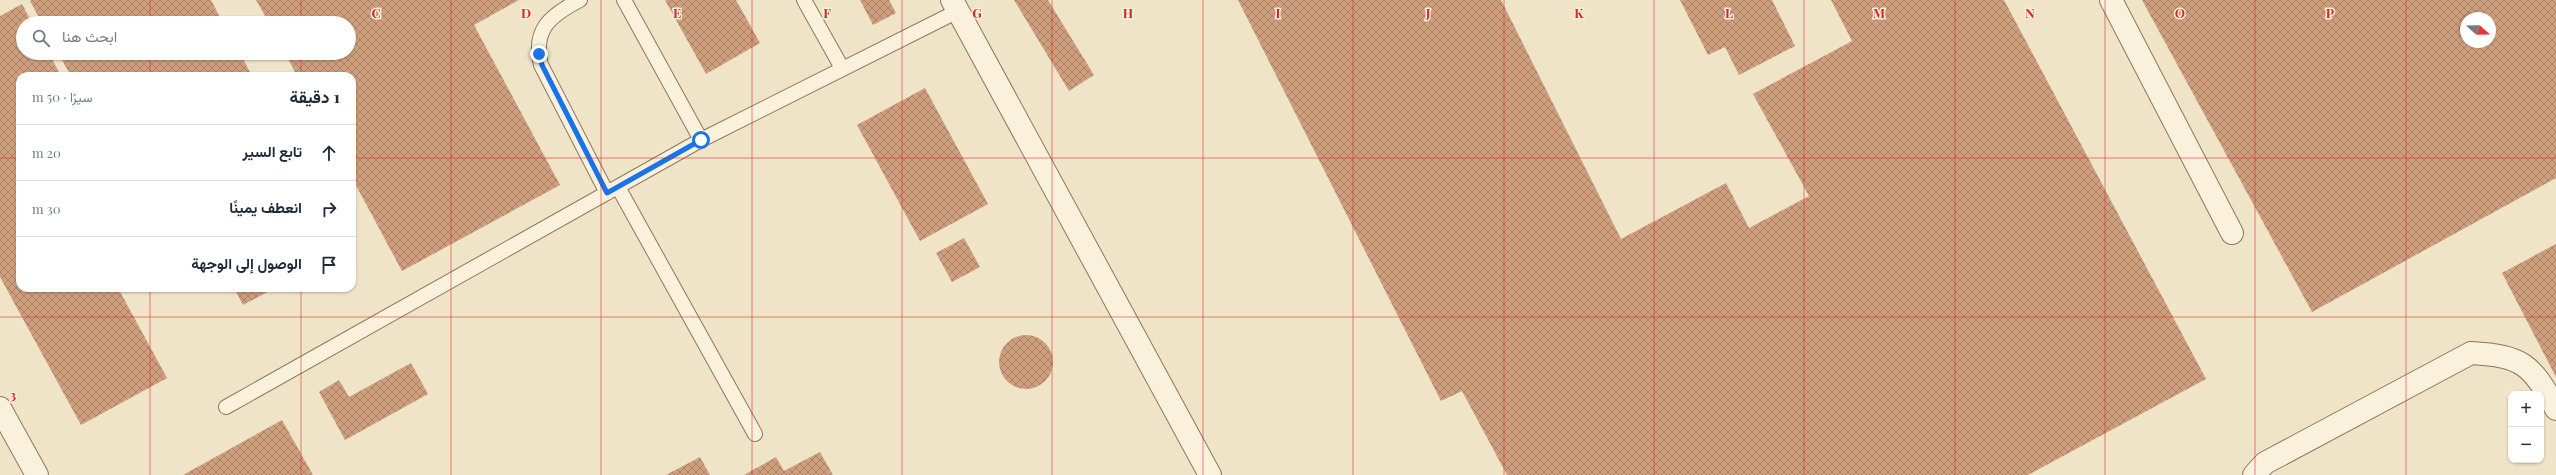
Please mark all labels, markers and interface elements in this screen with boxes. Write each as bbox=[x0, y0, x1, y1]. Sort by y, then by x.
text: C bbox=[371, 4, 381, 21]
text: D bbox=[521, 4, 531, 21]
text: E bbox=[673, 4, 681, 21]
text: F bbox=[823, 4, 831, 21]
text: G bbox=[972, 4, 982, 21]
text: H bbox=[1123, 4, 1133, 21]
text: I bbox=[1276, 4, 1281, 21]
text: J bbox=[1425, 4, 1431, 21]
text: K bbox=[1574, 4, 1584, 21]
text: L bbox=[1725, 4, 1733, 21]
text: M bbox=[1873, 4, 1885, 21]
text: N bbox=[2025, 4, 2035, 21]
text: O bbox=[2175, 4, 2185, 21]
text: P bbox=[2326, 4, 2335, 21]
north arrow bbox=[2460, 12, 2496, 48]
search box bbox=[16, 16, 356, 60]
text: ابحث هنا bbox=[62, 26, 117, 46]
icon: search bbox=[30, 27, 52, 49]
route end bbox=[530, 45, 548, 63]
text: 1 دقيقة bbox=[289, 85, 340, 107]
text: سيرًا · 50 m bbox=[32, 88, 92, 105]
route start bbox=[692, 131, 710, 149]
text: تابع السير bbox=[243, 141, 302, 161]
icon: ahead bbox=[318, 142, 340, 164]
text: 20 m bbox=[32, 144, 61, 161]
text: انعطف يمينًا bbox=[229, 197, 302, 217]
icon: right bbox=[318, 198, 340, 220]
text: 30 m bbox=[32, 200, 60, 217]
text: الوصول إلى الوجهة bbox=[191, 253, 302, 273]
icon: arrive bbox=[318, 254, 340, 276]
text: 3 bbox=[10, 386, 16, 403]
map controls bbox=[2508, 391, 2544, 463]
button: + bbox=[2508, 391, 2544, 427]
button: − bbox=[2508, 427, 2544, 463]

